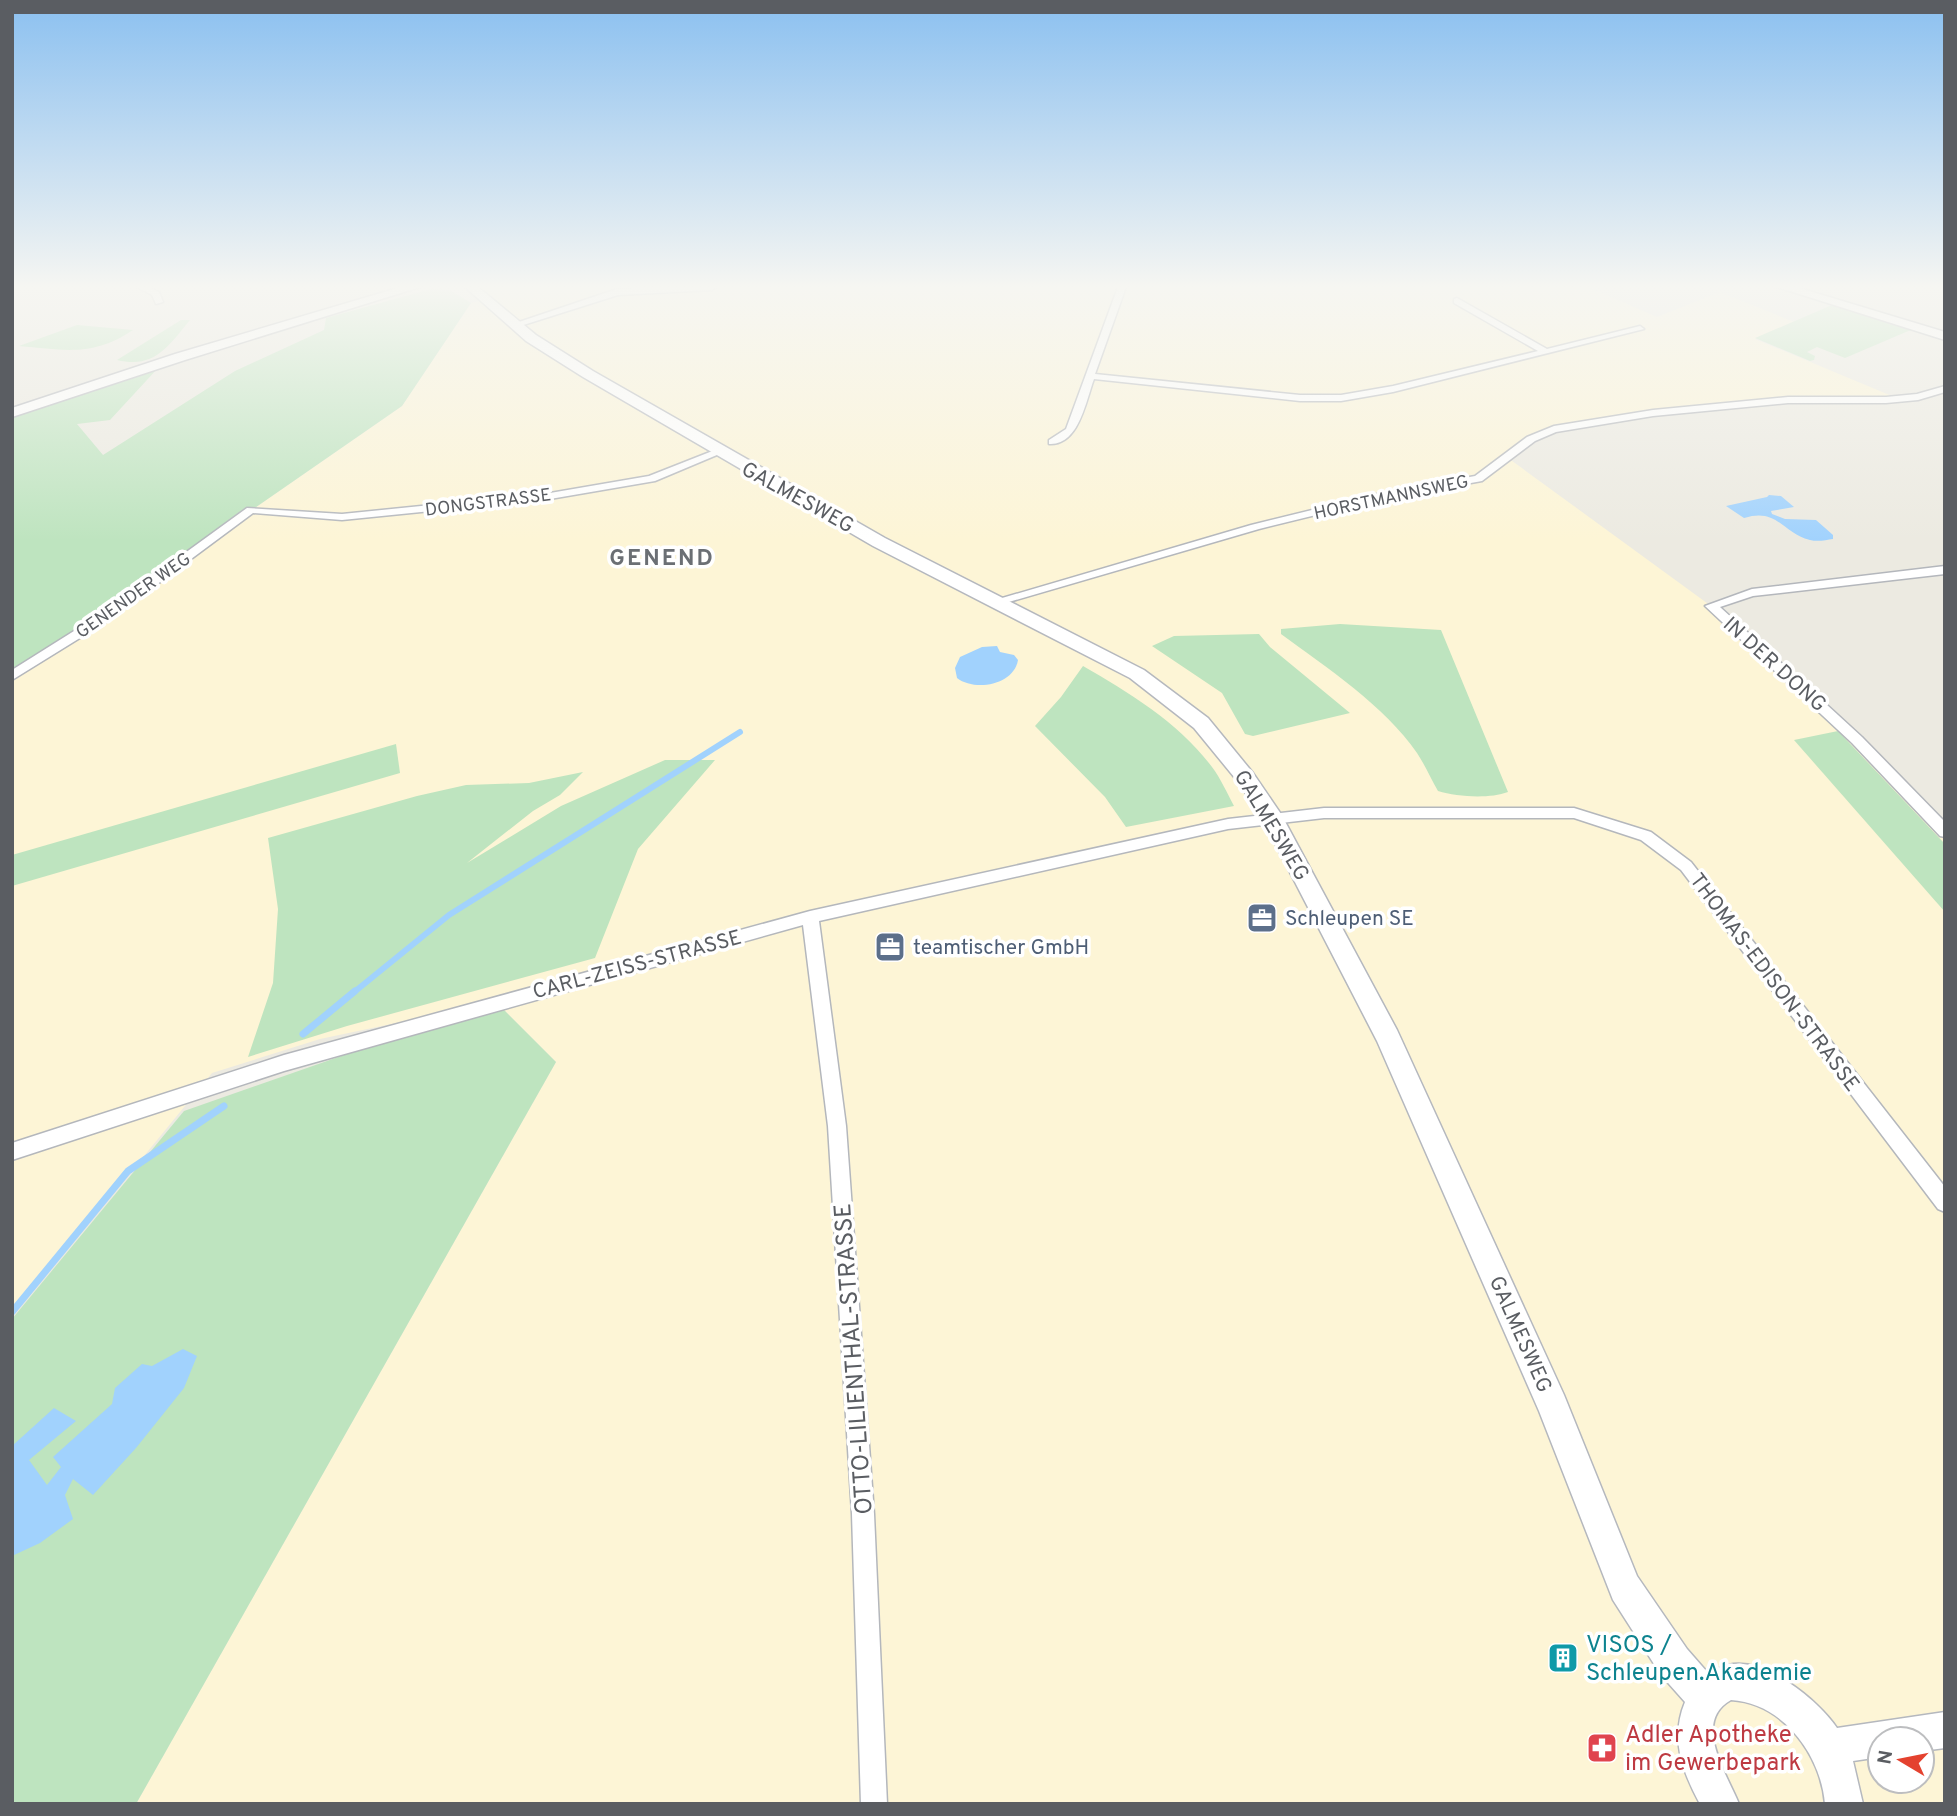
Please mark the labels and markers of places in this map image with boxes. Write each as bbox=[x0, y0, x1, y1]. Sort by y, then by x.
office icon: Schleupen SE bbox=[1245, 901, 1279, 935]
place label: Schleupen SE bbox=[1285, 906, 1414, 933]
office icon: teamtischer GmbH bbox=[873, 930, 907, 964]
place label: teamtischer GmbH bbox=[913, 935, 1089, 962]
place label: VISOS / Schleupen.Akademie bbox=[1586, 1631, 1812, 1689]
building icon: VISOS / Schleupen.Akademie bbox=[1546, 1641, 1580, 1675]
place label: Adler Apotheke im Gewerbepark bbox=[1625, 1721, 1801, 1779]
pharmacy icon: Adler Apotheke im Gewerbepark bbox=[1585, 1731, 1619, 1765]

